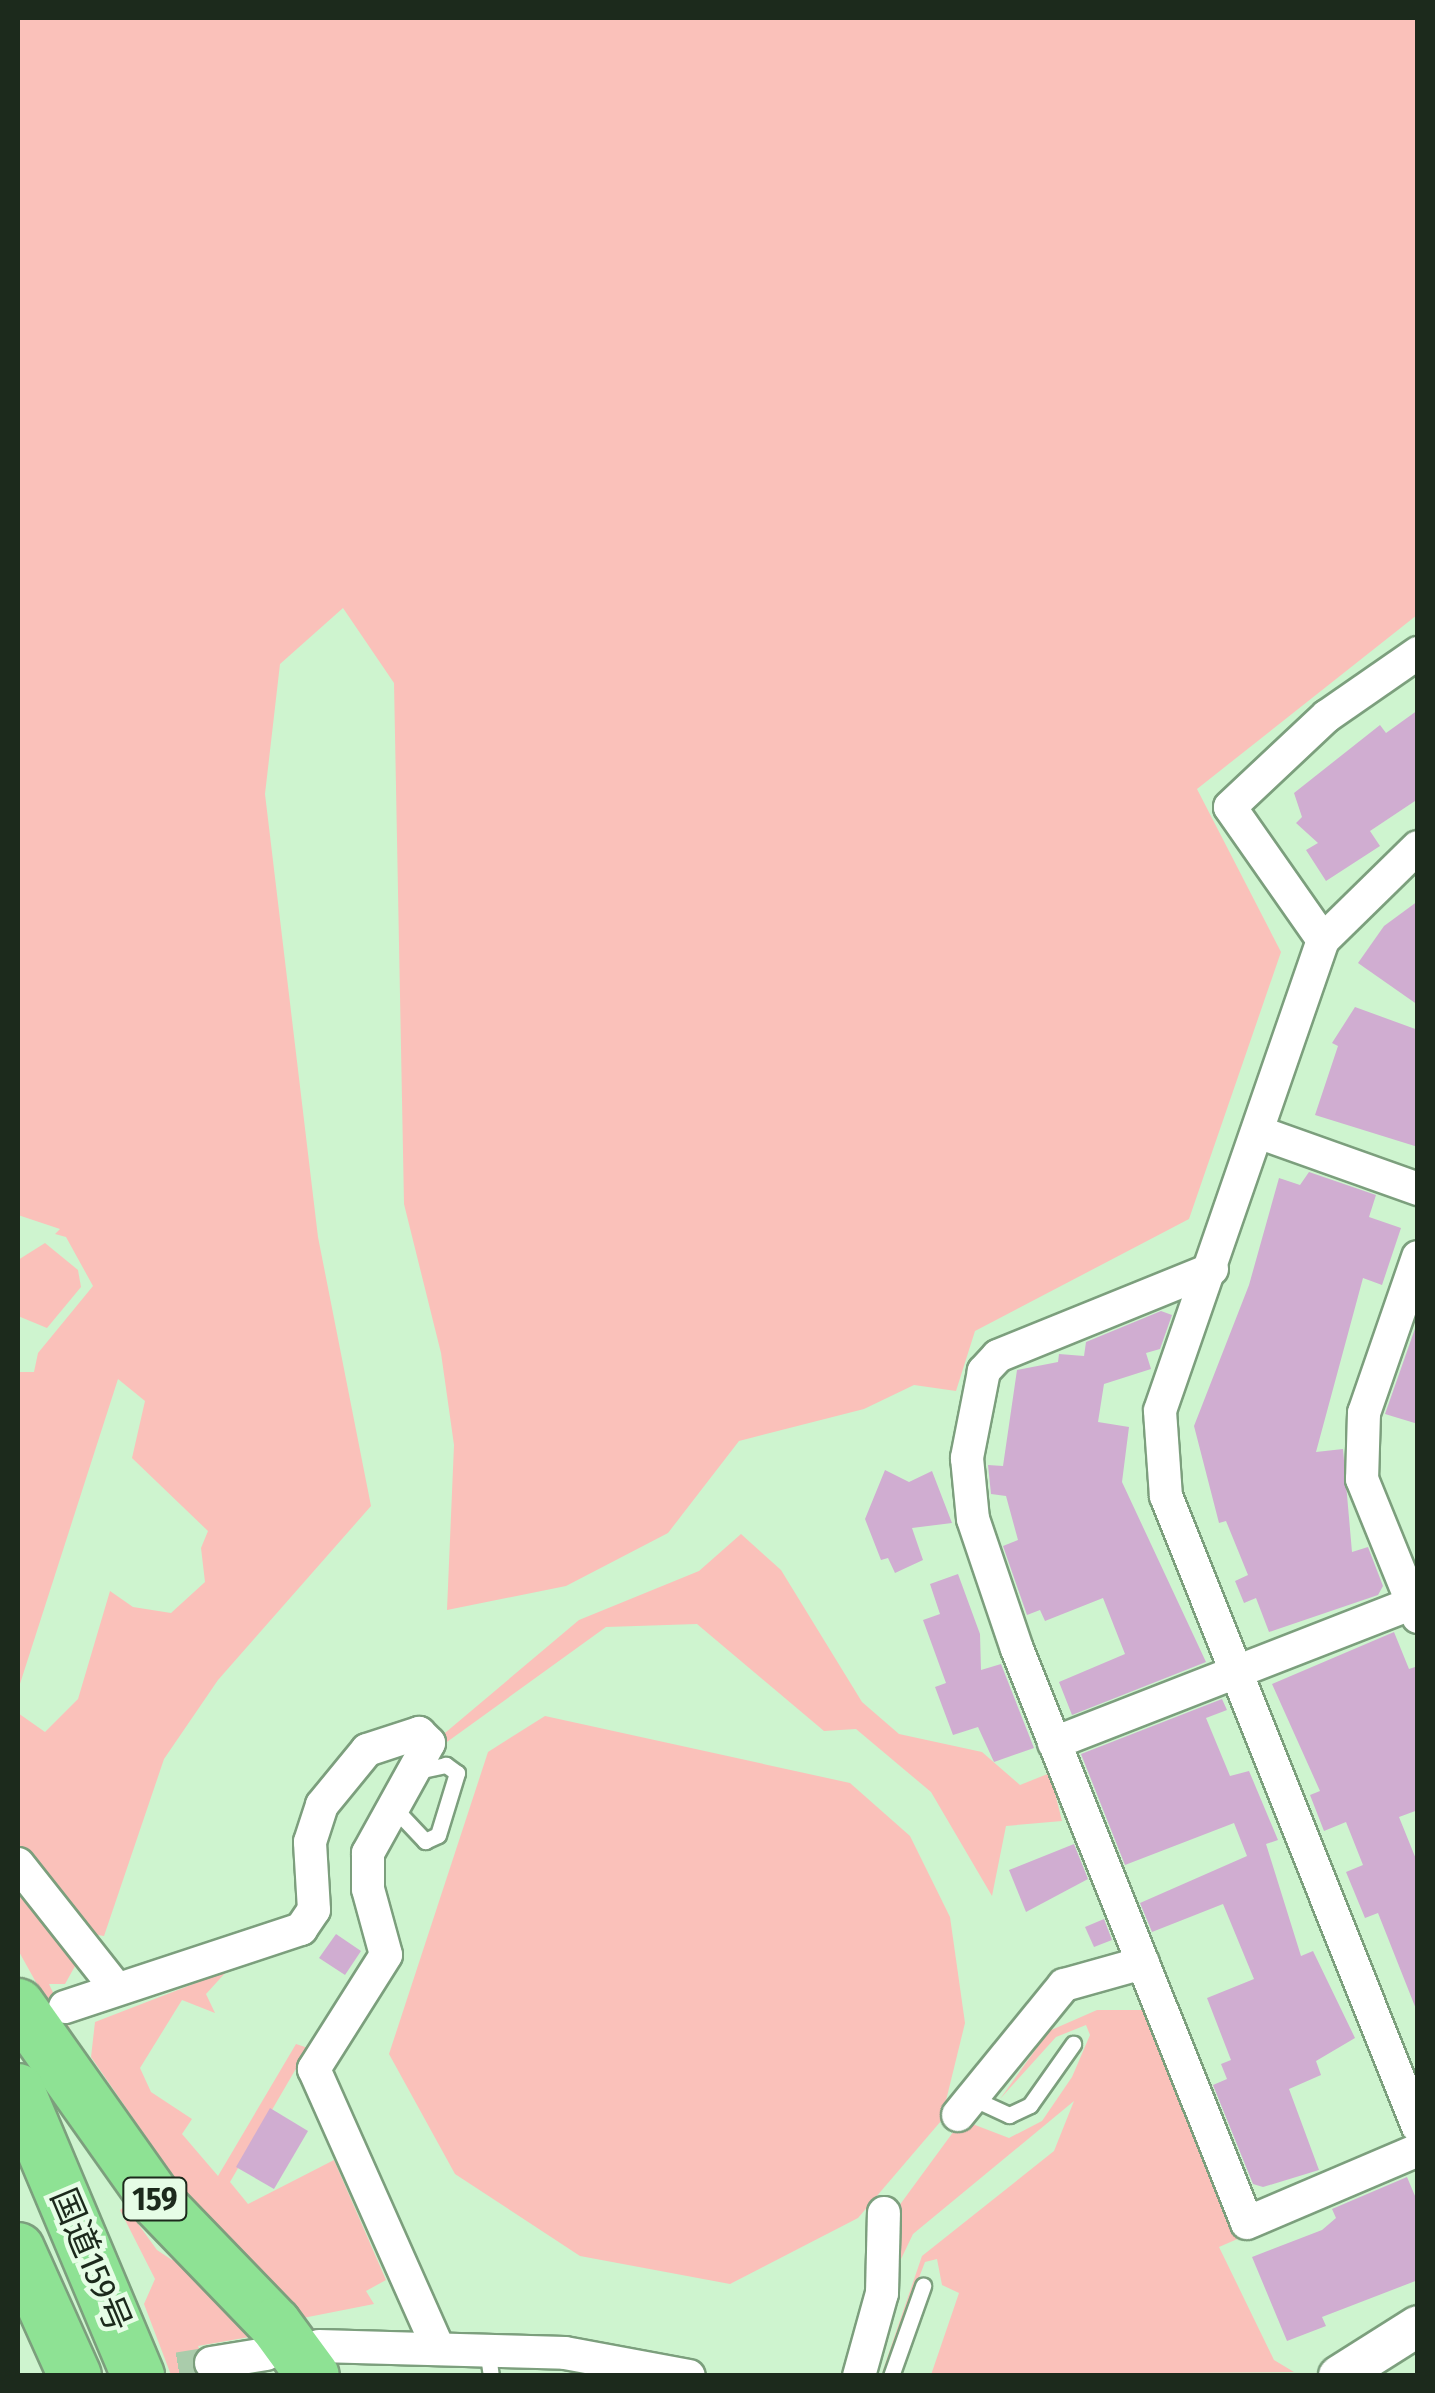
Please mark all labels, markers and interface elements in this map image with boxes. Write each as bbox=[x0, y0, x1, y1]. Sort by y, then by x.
road number: 159 bbox=[120, 2172, 190, 2226]
street label: 国道159号 bbox=[42, 2182, 140, 2338]

